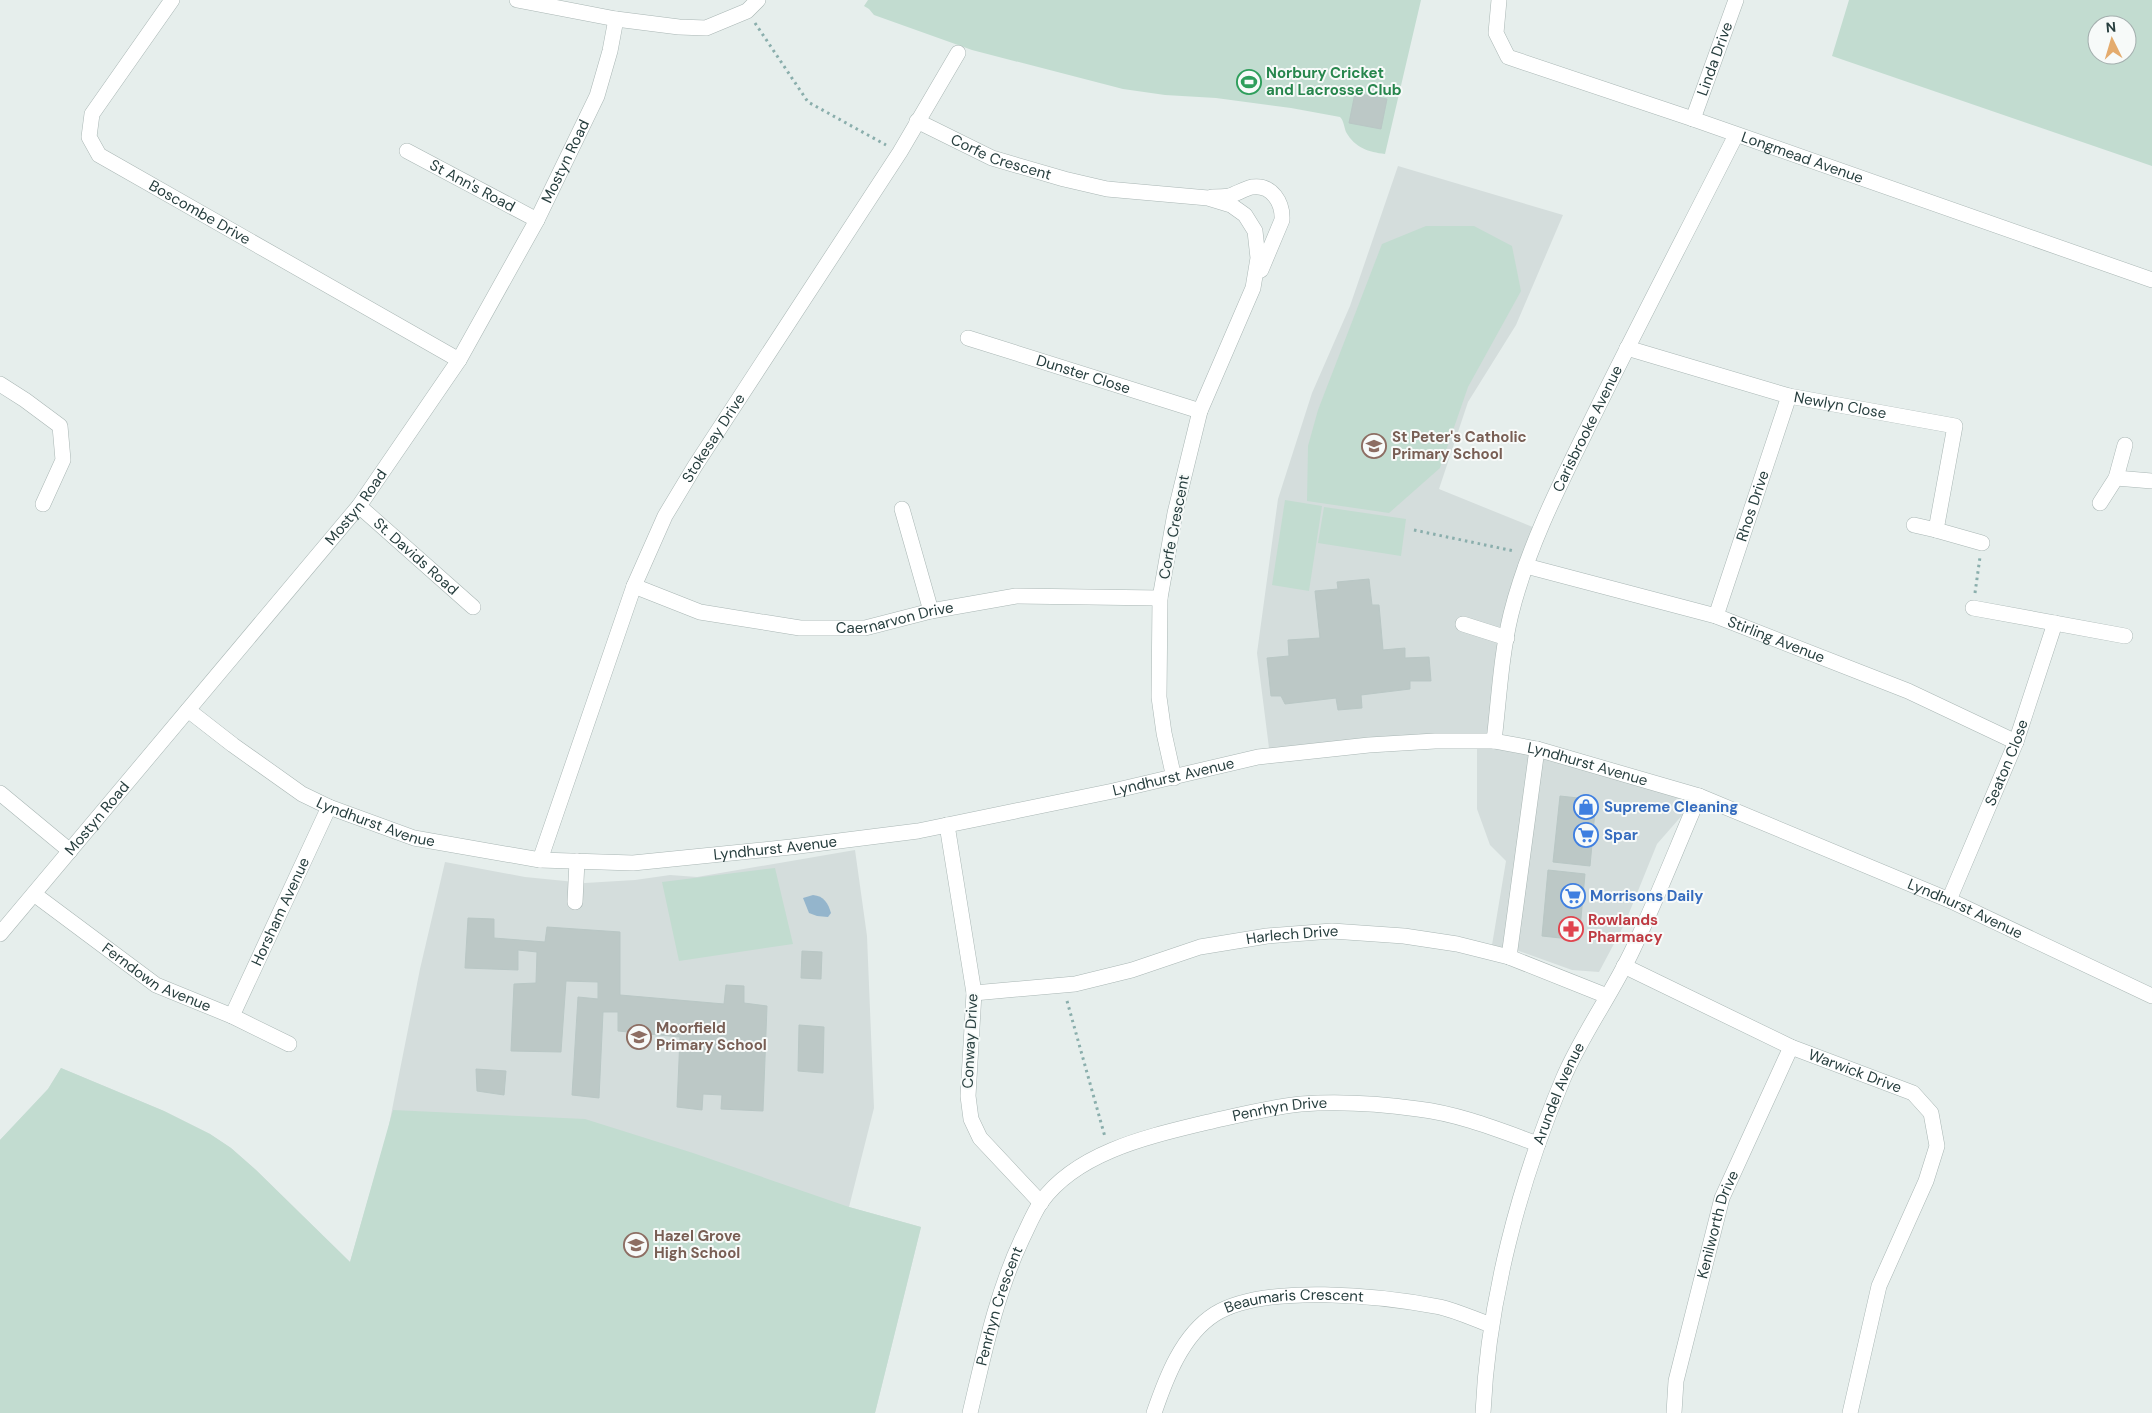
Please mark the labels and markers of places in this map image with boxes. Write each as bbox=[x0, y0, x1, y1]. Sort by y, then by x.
place label: Norbury Cricket and Lacrosse Club bbox=[1266, 63, 1402, 100]
sports icon: Norbury Cricket and Lacrosse Club bbox=[1236, 69, 1262, 95]
place label: St Peter's Catholic Primary School bbox=[1392, 427, 1527, 464]
school or university icon: St Peter's Catholic Primary School bbox=[1361, 433, 1387, 459]
shop icon: Supreme Cleaning bbox=[1573, 794, 1599, 820]
place label: Supreme Cleaning bbox=[1604, 797, 1738, 817]
supermarket icon: Spar bbox=[1573, 822, 1599, 848]
place label: Spar bbox=[1604, 825, 1638, 845]
supermarket icon: Morrisons Daily bbox=[1560, 883, 1586, 909]
place label: Morrisons Daily bbox=[1590, 886, 1703, 906]
place label: Rowlands Pharmacy bbox=[1588, 910, 1662, 947]
pharmacy icon: Rowlands Pharmacy bbox=[1558, 916, 1584, 942]
place label: Moorfield Primary School bbox=[656, 1018, 767, 1055]
school or university icon: Moorfield Primary School bbox=[626, 1024, 652, 1050]
place label: Hazel Grove High School bbox=[654, 1226, 741, 1263]
school or university icon: Hazel Grove High School bbox=[623, 1232, 649, 1258]

